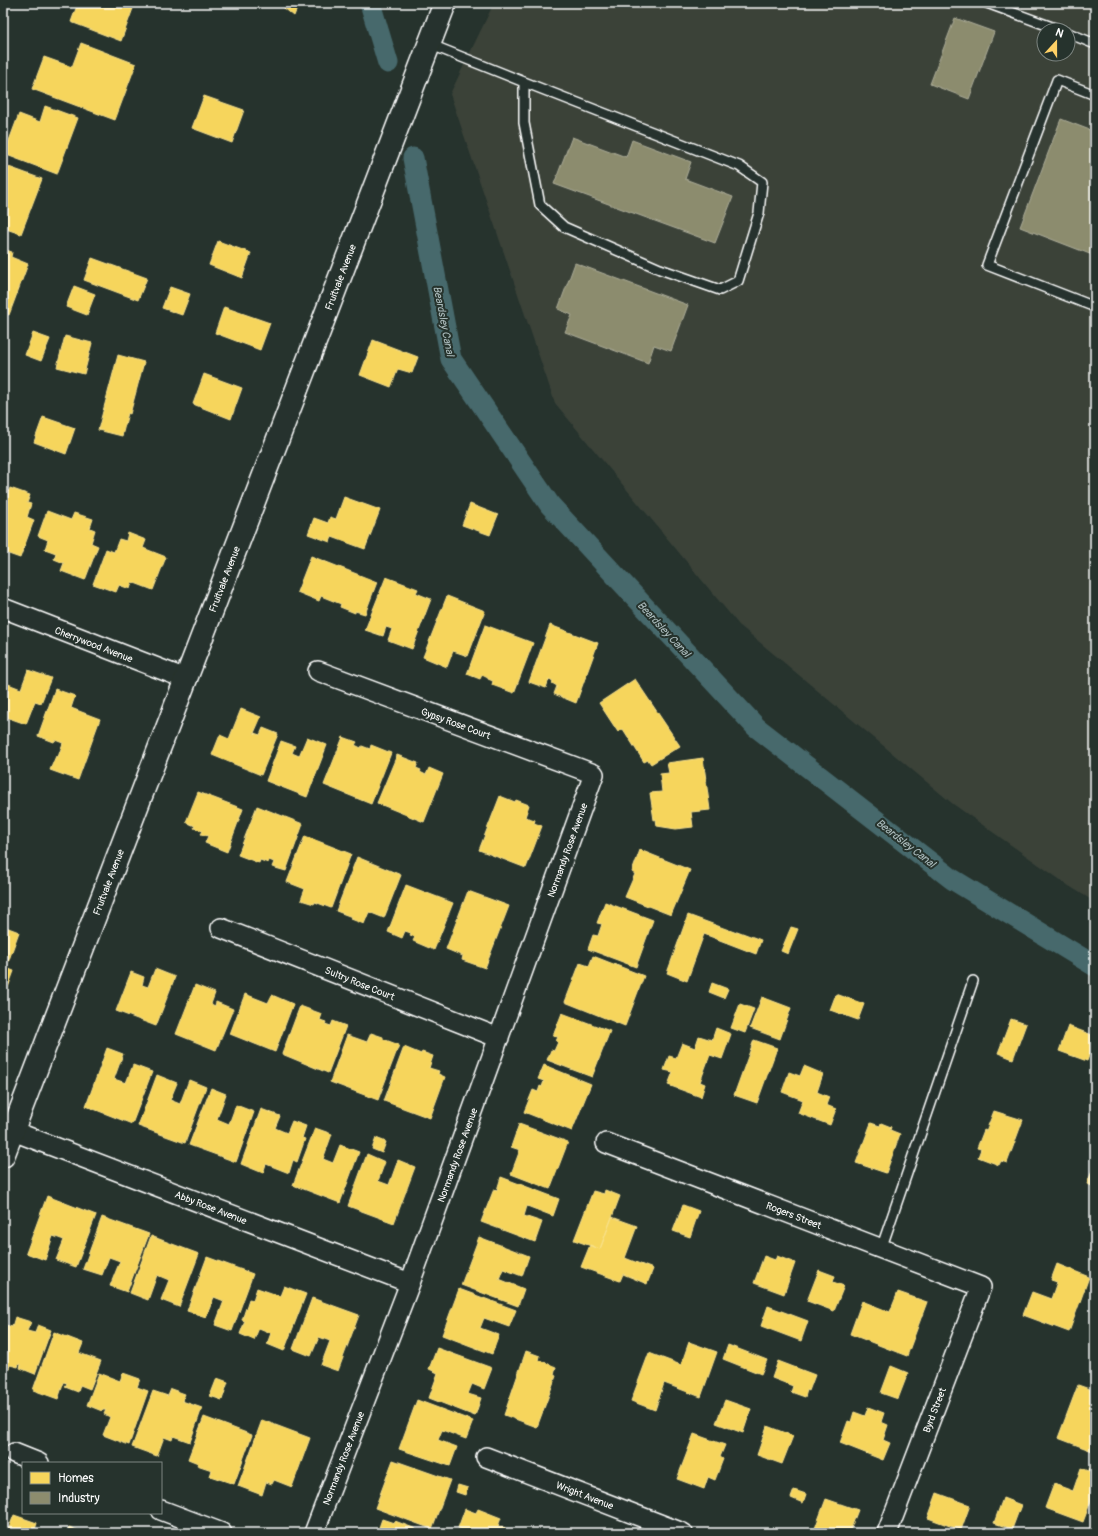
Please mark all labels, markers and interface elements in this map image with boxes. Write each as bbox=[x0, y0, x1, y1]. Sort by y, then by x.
north arrow bbox=[1036, 22, 1076, 62]
text: N bbox=[1054, 26, 1066, 41]
street label: Fruitvale Avenue bbox=[323, 243, 359, 312]
water label: Beardsley Canal bbox=[430, 285, 457, 359]
street label: Fruitvale Avenue bbox=[207, 545, 243, 614]
water label: Beardsley Canal bbox=[635, 599, 694, 661]
street label: Cherrywood Avenue bbox=[53, 625, 134, 665]
street label: Gypsy Rose Court bbox=[419, 706, 493, 742]
street label: Normandy Rose Avenue bbox=[545, 802, 591, 899]
water label: Beardsley Canal bbox=[874, 816, 939, 871]
street label: Fruitvale Avenue bbox=[91, 848, 127, 917]
street label: Sultry Rose Court bbox=[323, 964, 397, 1004]
street label: Normandy Rose Avenue bbox=[435, 1107, 481, 1204]
street label: Abby Rose Avenue bbox=[173, 1189, 248, 1227]
street label: Rogers Street bbox=[764, 1200, 824, 1232]
street label: Byrd Street bbox=[921, 1385, 949, 1435]
street label: Normandy Rose Avenue bbox=[321, 1410, 367, 1507]
legend bbox=[22, 1462, 162, 1514]
text: Homes bbox=[58, 1471, 94, 1486]
street label: Wright Avenue bbox=[554, 1479, 615, 1512]
text: Industry bbox=[58, 1491, 100, 1506]

